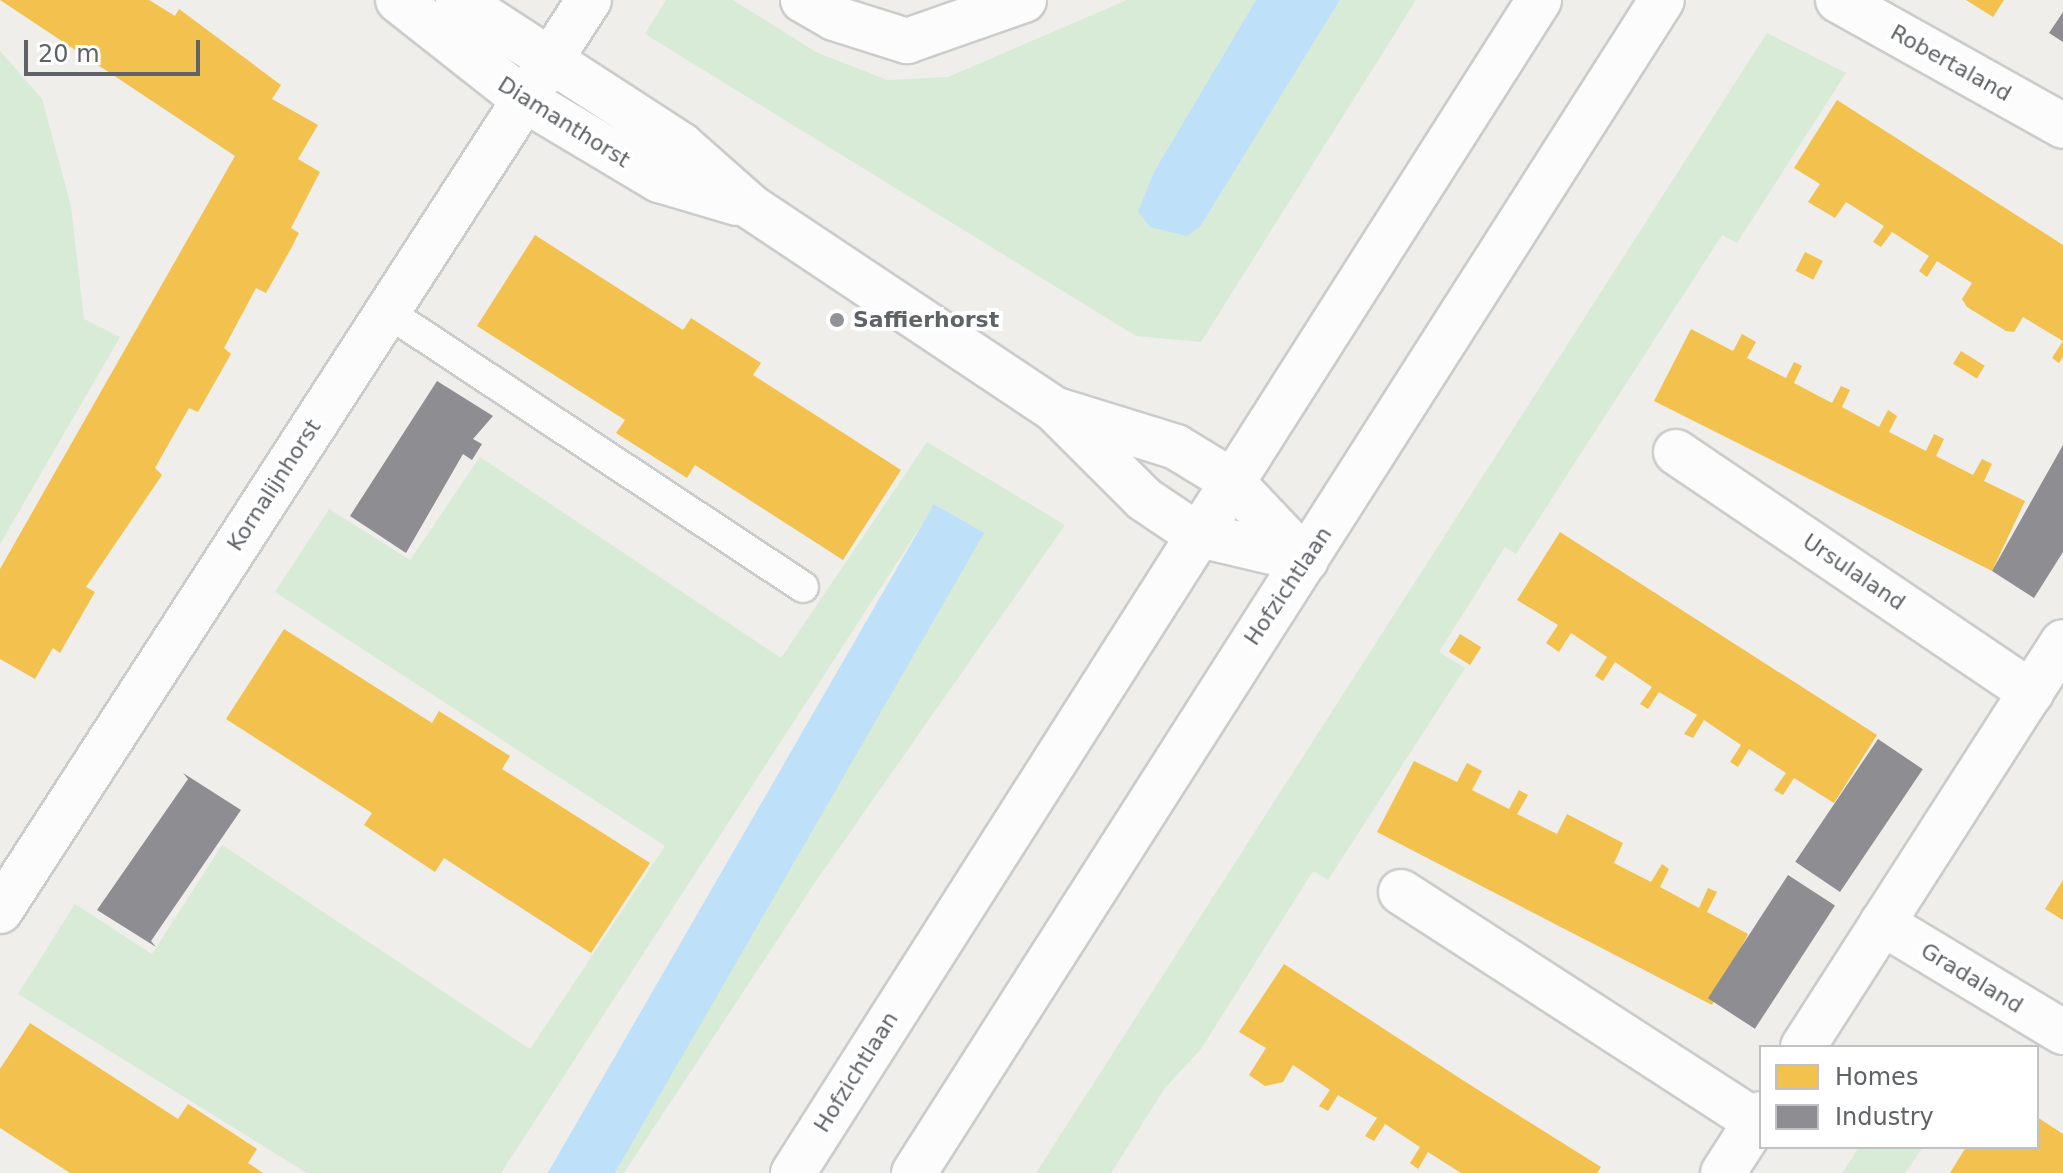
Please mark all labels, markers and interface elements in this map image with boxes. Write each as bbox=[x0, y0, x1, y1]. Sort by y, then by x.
street label: Robertaland bbox=[1886, 19, 2016, 107]
scale bar bbox=[28, 24, 204, 74]
text: 20 m bbox=[38, 40, 100, 68]
street label: Diamanthorst bbox=[493, 71, 635, 173]
place label: Saffierhorst bbox=[853, 307, 999, 333]
marker: Saffierhorst bbox=[828, 311, 846, 329]
street label: Kornalijnhorst bbox=[222, 414, 326, 556]
street label: Hofzichtlaan bbox=[1239, 522, 1337, 650]
street label: Ursulaland bbox=[1798, 528, 1910, 616]
street label: Gradaland bbox=[1916, 937, 2028, 1019]
street label: Hofzichtlaan bbox=[808, 1007, 904, 1137]
legend bbox=[1759, 1045, 2039, 1149]
text: Homes bbox=[1835, 1063, 1918, 1091]
text: Industry bbox=[1835, 1103, 1934, 1131]

